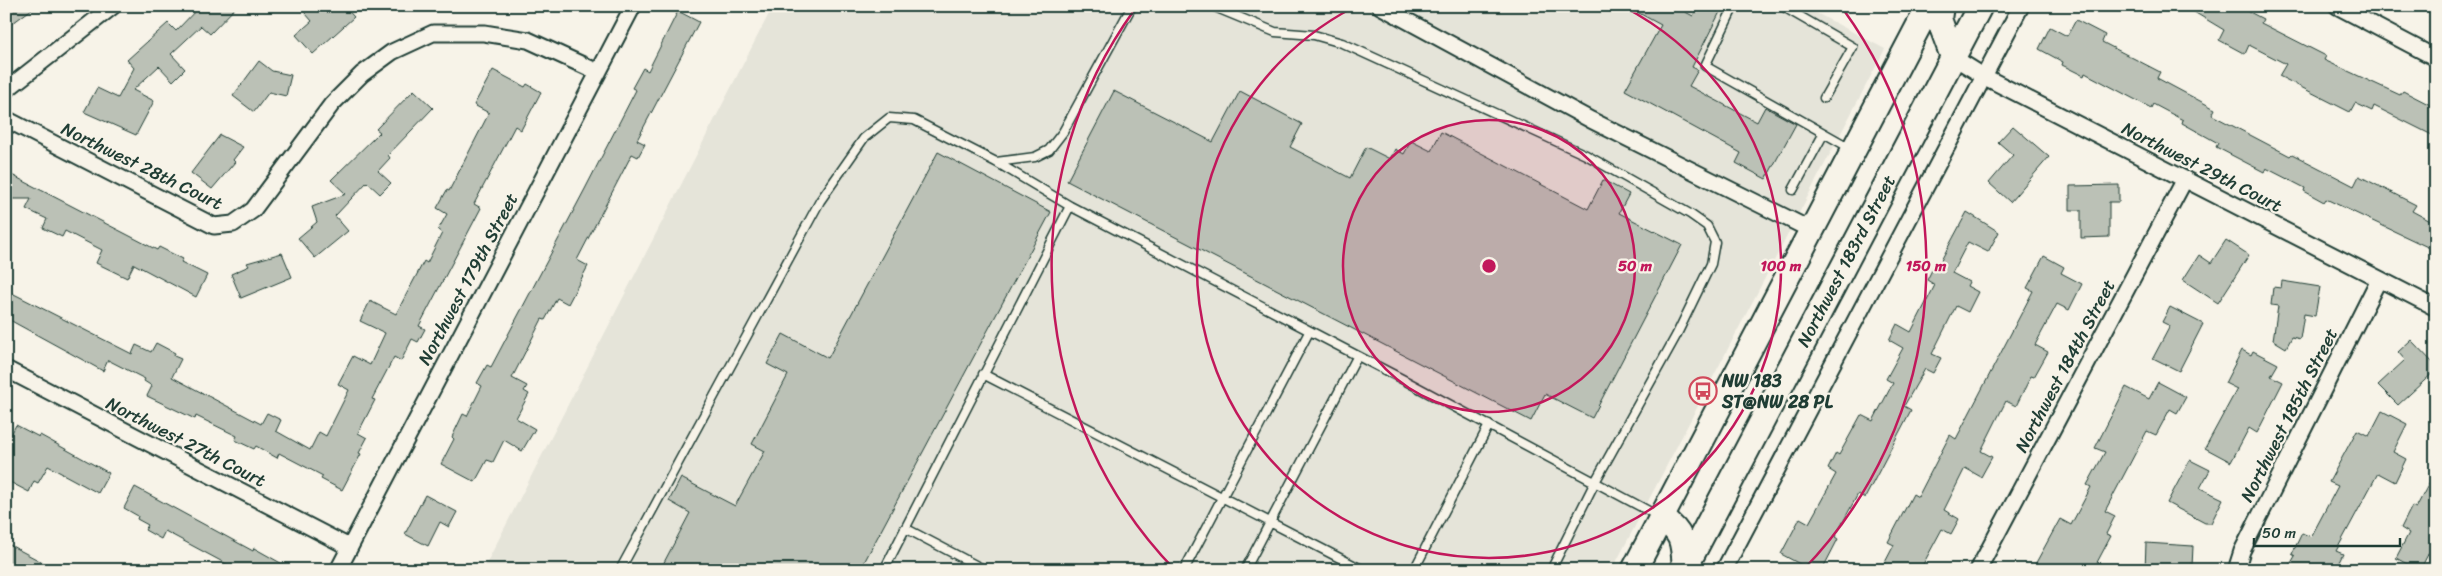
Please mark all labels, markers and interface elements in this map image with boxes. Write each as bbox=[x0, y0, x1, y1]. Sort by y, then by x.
street label: Northwest 28th Court bbox=[56, 113, 229, 219]
street label: Northwest 29th Court bbox=[2116, 113, 2288, 221]
street label: Northwest 183rd Street bbox=[1788, 169, 1905, 353]
street label: Northwest 179th Street bbox=[409, 187, 527, 371]
text: 50 m bbox=[1618, 253, 1653, 279]
text: 100 m bbox=[1761, 253, 1802, 279]
text: 150 m bbox=[1906, 253, 1947, 279]
centre of rings bbox=[1480, 257, 1498, 275]
street label: Northwest 184th Street bbox=[2006, 273, 2124, 458]
street label: Northwest 185th Street bbox=[2231, 322, 2347, 508]
place label: NW 183 ST@NW 28 PL bbox=[1721, 365, 1833, 418]
bus stop icon: NW 183 ST@NW 28 PL bbox=[1688, 376, 1718, 406]
street label: Northwest 27th Court bbox=[100, 388, 272, 496]
scale bar bbox=[2254, 516, 2401, 548]
text: 50 m bbox=[2262, 520, 2297, 546]

